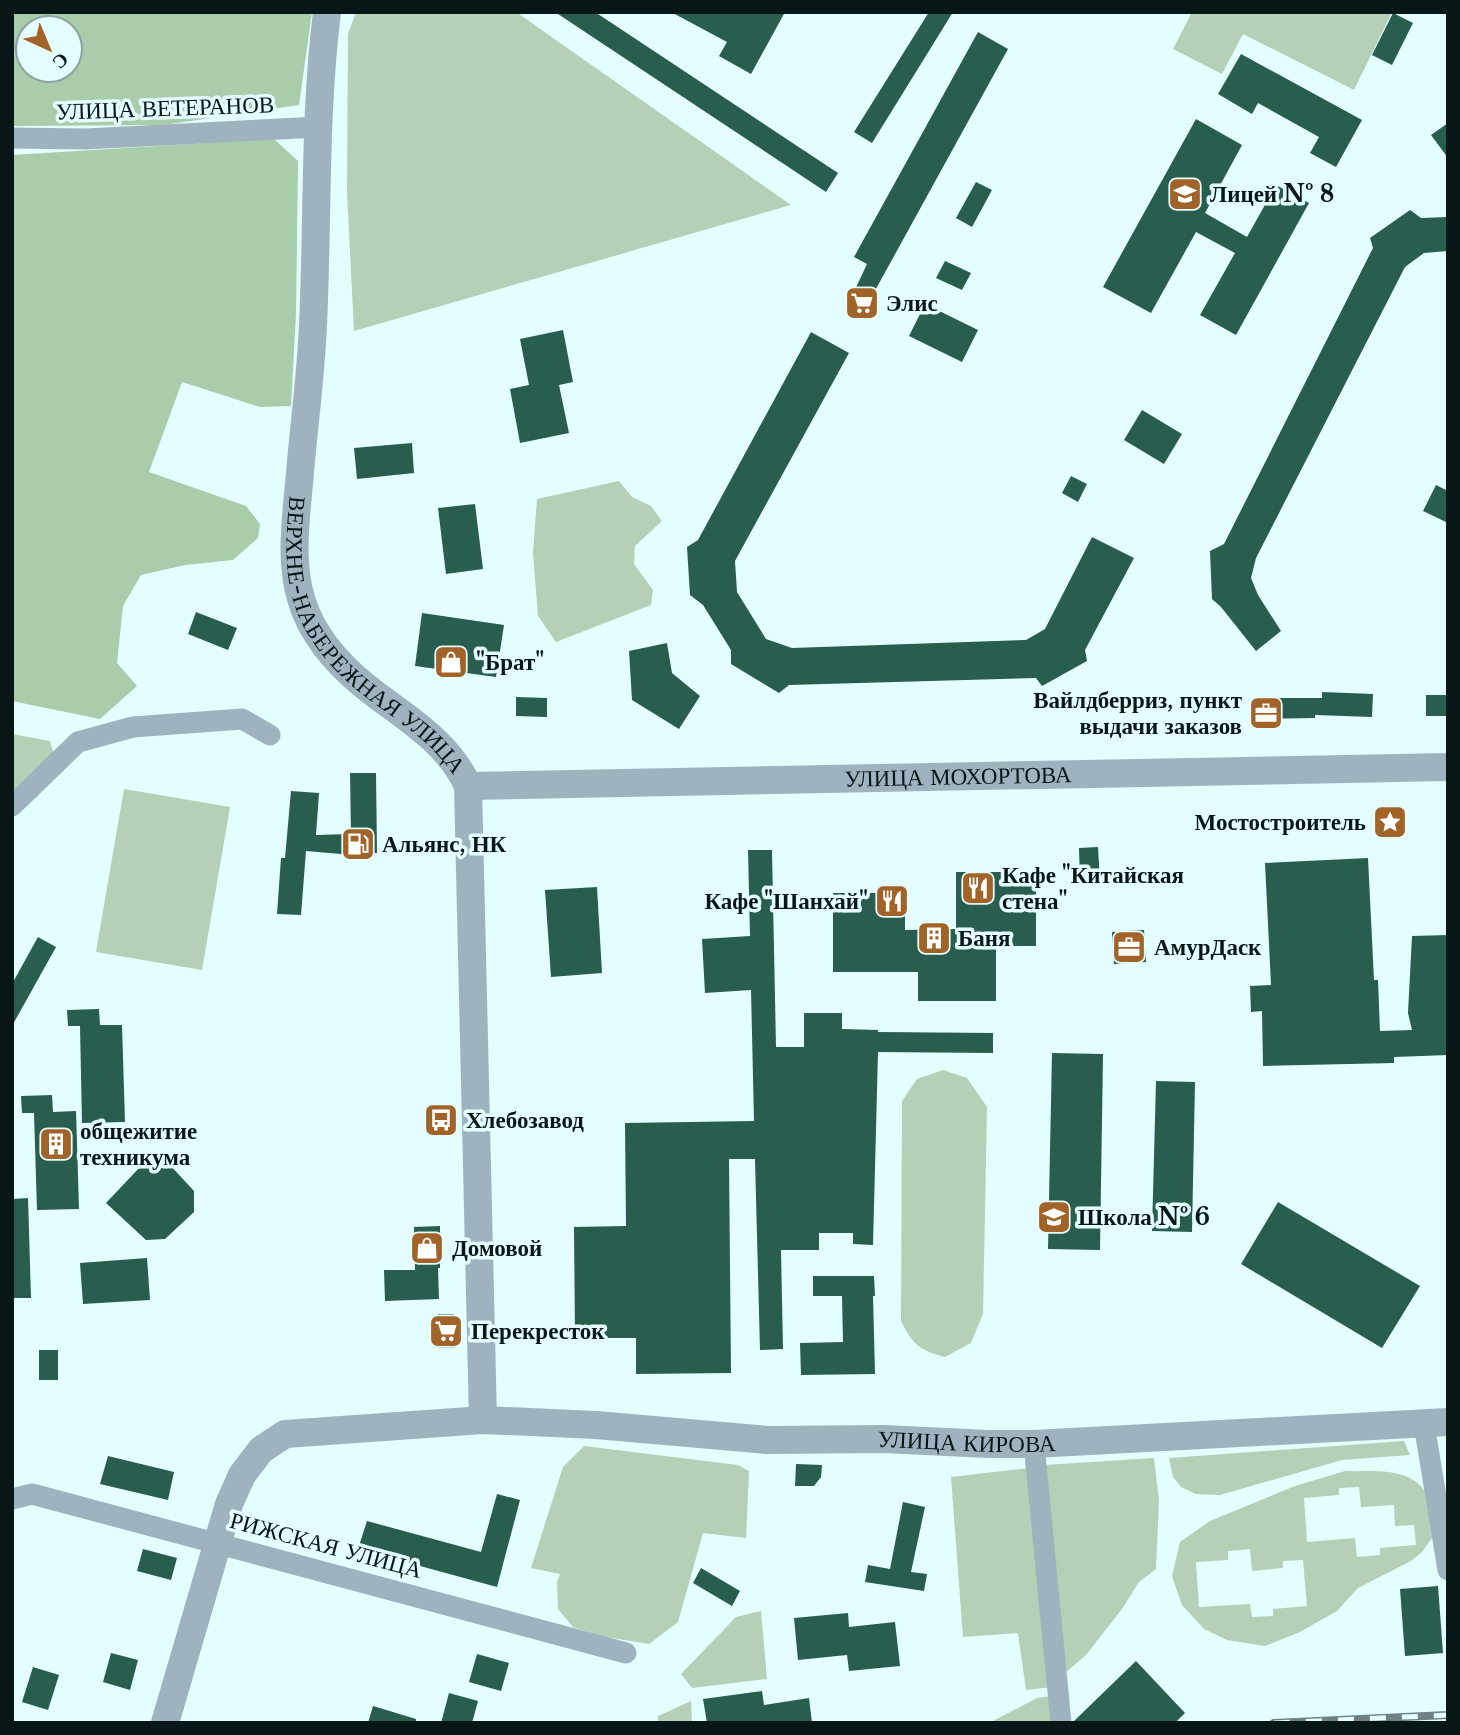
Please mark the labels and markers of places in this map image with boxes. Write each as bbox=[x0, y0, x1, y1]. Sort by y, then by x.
school or university icon: Лицей № 8 bbox=[1166, 175, 1204, 213]
place label: Лицей № 8 bbox=[1210, 180, 1334, 208]
supermarket icon: Элис bbox=[843, 284, 881, 322]
place label: Элис bbox=[886, 289, 938, 317]
shop icon: "Брат" bbox=[432, 643, 470, 681]
place label: "Брат" bbox=[476, 648, 544, 676]
place label: Вайлдберриз, пункт выдачи заказов bbox=[1033, 686, 1243, 740]
office icon: Вайлдберриз, пункт выдачи заказов bbox=[1247, 694, 1285, 732]
place icon: Мостостроитель bbox=[1371, 803, 1409, 841]
place label: Мостостроитель bbox=[1194, 808, 1366, 836]
fuel station icon: Альянс, НК bbox=[339, 825, 377, 863]
place label: Альянс, НК bbox=[382, 830, 507, 858]
place label: Кафе "Китайская стена" bbox=[1002, 861, 1184, 915]
restaurant icon: Кафе "Китайская стена" bbox=[959, 869, 997, 907]
restaurant icon: Кафе "Шанхай" bbox=[873, 882, 911, 920]
place label: Кафе "Шанхай" bbox=[704, 887, 868, 915]
building icon: Баня bbox=[915, 919, 953, 957]
place label: Баня bbox=[958, 924, 1010, 952]
office icon: АмурДаск bbox=[1110, 928, 1148, 966]
place label: АмурДаск bbox=[1154, 933, 1262, 961]
bus stop icon: Хлебозавод bbox=[422, 1101, 460, 1139]
place label: Хлебозавод bbox=[466, 1106, 584, 1134]
place label: общежитие техникума bbox=[80, 1117, 197, 1171]
building icon: общежитие техникума bbox=[37, 1125, 75, 1163]
school or university icon: Школа № 6 bbox=[1035, 1198, 1073, 1236]
place label: Школа № 6 bbox=[1078, 1203, 1210, 1231]
shop icon: Домовой bbox=[408, 1229, 446, 1267]
place label: Домовой bbox=[452, 1234, 542, 1262]
supermarket icon: Перекресток bbox=[427, 1312, 465, 1350]
place label: Перекресток bbox=[471, 1317, 605, 1345]

